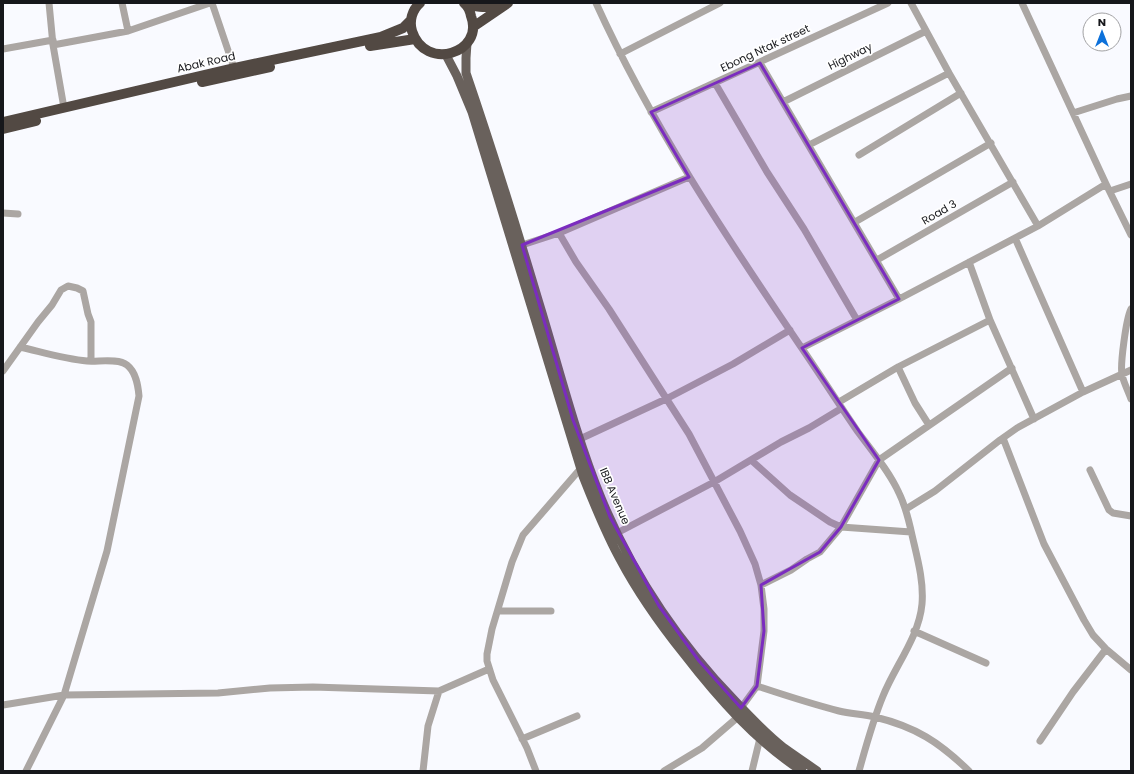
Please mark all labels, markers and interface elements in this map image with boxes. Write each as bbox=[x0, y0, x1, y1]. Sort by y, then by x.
north arrow bbox=[1082, 12, 1122, 52]
text: N bbox=[1098, 14, 1106, 30]
street label: Ebong Ntak street bbox=[718, 20, 812, 76]
street label: Highway bbox=[825, 38, 876, 74]
street label: Abak Road bbox=[175, 48, 237, 76]
street label: Road 3 bbox=[919, 196, 959, 228]
street label: IBB Avenue bbox=[596, 465, 634, 527]

